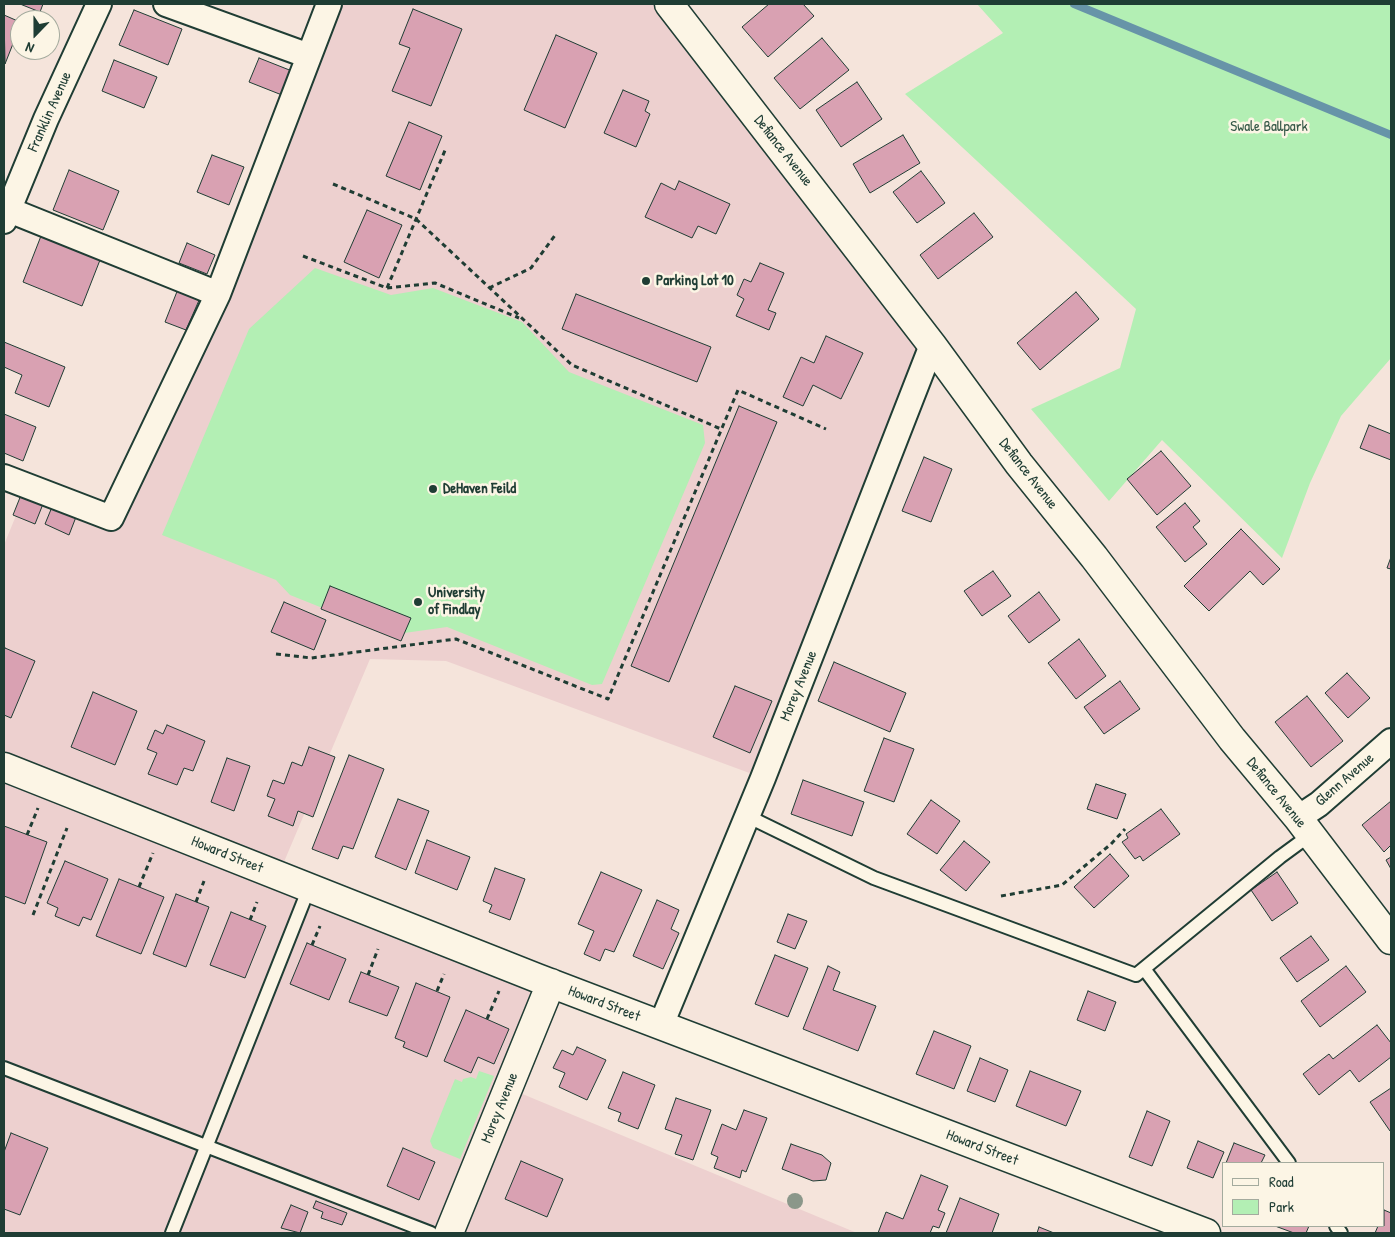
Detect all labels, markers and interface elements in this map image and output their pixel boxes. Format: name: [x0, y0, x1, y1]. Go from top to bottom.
north arrow: [10, 10, 60, 60]
text: N: [23, 38, 37, 59]
street label: Franklin Avenue: [24, 69, 76, 155]
street label: Defiance Avenue: [750, 112, 816, 190]
park label: Swale Ballpark: [1230, 118, 1308, 136]
place label: Parking Lot 10: [656, 272, 734, 290]
marker: Parking Lot 10: [640, 275, 652, 287]
street label: Defiance Avenue: [995, 435, 1061, 513]
place label: DeHaven Feild: [443, 480, 516, 498]
marker: DeHaven Feild: [427, 483, 439, 495]
place label: University of Findlay: [428, 584, 485, 619]
marker: University of Findlay: [412, 596, 424, 608]
street label: Morey Avenue: [777, 648, 821, 724]
street label: Glenn Avenue: [1312, 750, 1378, 810]
street label: Defiance Avenue: [1242, 754, 1310, 832]
street label: Howard Street: [188, 832, 266, 878]
street label: Howard Street: [565, 982, 643, 1026]
street label: Morey Avenue: [478, 1070, 522, 1146]
street label: Howard Street: [943, 1126, 1021, 1170]
legend: [1222, 1162, 1385, 1227]
text: Road: [1269, 1171, 1294, 1192]
text: Park: [1269, 1196, 1294, 1217]

